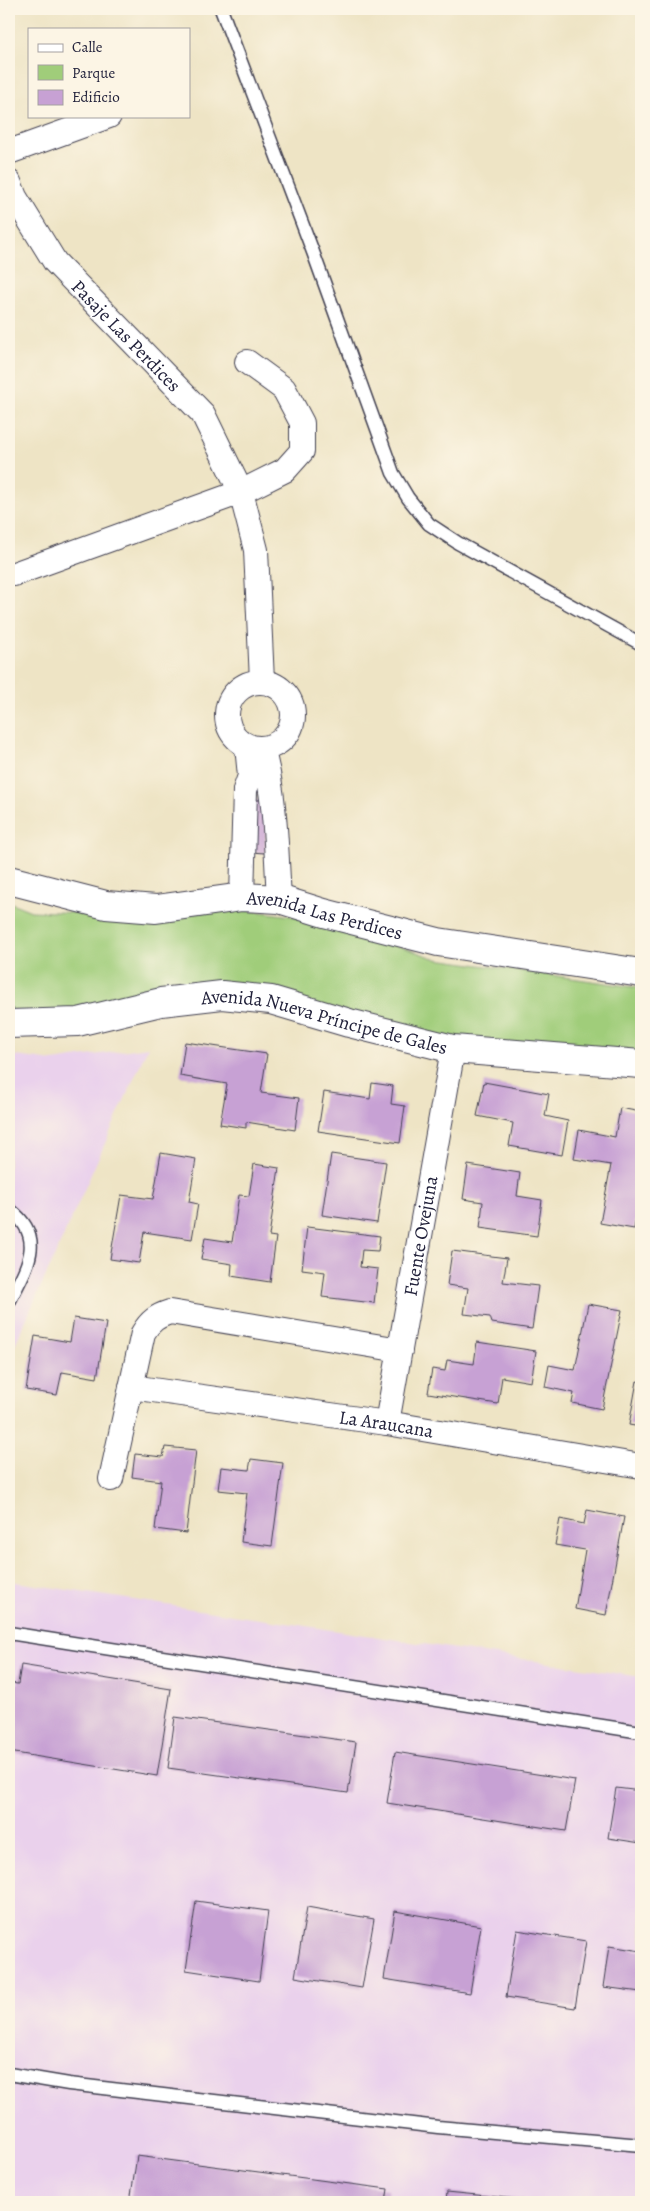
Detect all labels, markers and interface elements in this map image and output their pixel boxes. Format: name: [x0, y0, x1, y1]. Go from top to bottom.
legend: [28, 28, 190, 118]
text: Calle: [72, 37, 103, 57]
text: Parque: [72, 63, 115, 83]
text: Edificio: [72, 87, 120, 107]
street label: Pasaje Las Perdices: [65, 274, 186, 398]
street label: Avenida Las Perdices: [245, 885, 405, 947]
street label: Avenida Nueva Príncipe de Gales: [198, 983, 450, 1061]
street label: Fuente Ovejuna: [398, 1174, 444, 1298]
street label: La Araucana: [337, 1404, 436, 1445]

